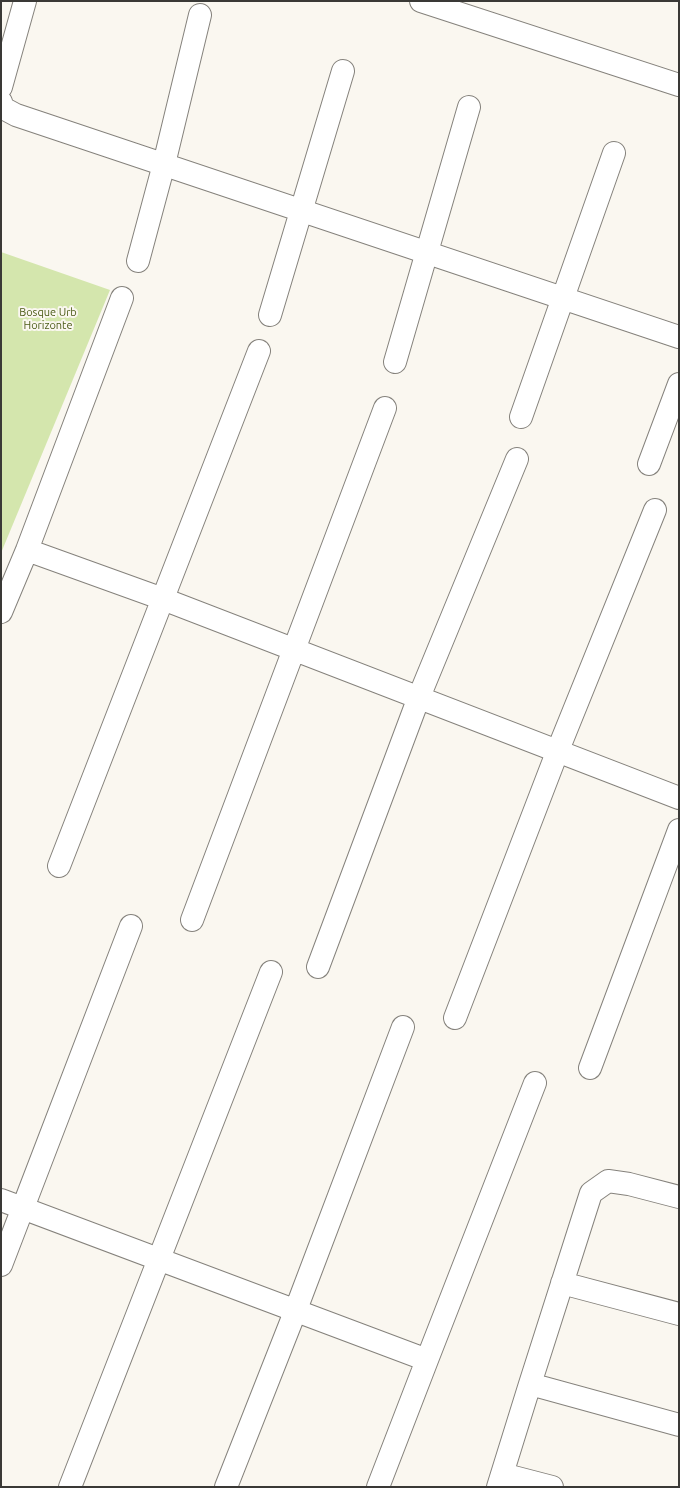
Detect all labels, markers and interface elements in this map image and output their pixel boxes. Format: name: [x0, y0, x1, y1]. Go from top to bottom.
park label: Bosque Urb Horizonte: [19, 305, 77, 331]

